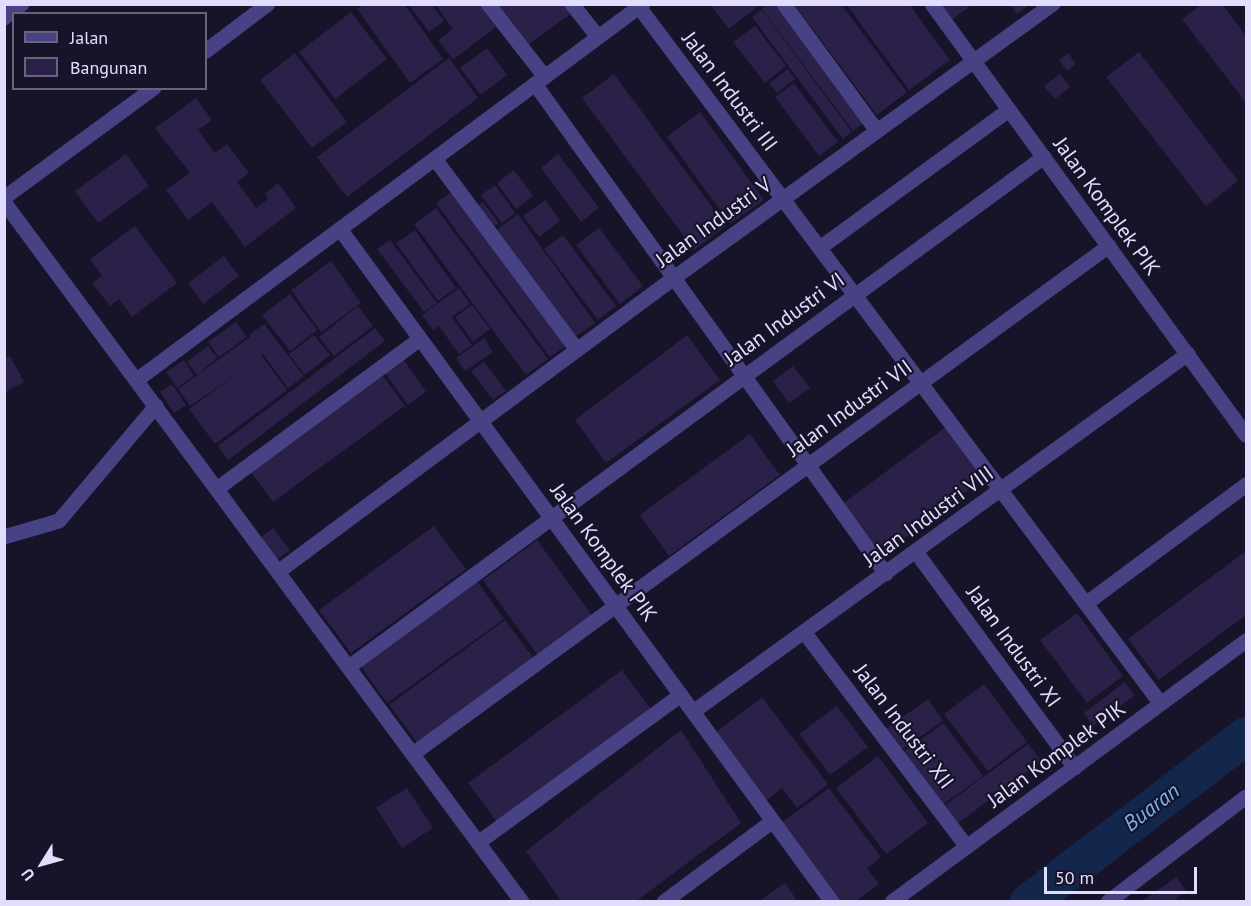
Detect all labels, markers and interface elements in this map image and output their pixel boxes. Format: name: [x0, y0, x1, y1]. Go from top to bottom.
legend: [12, 12, 207, 90]
text: Jalan: [70, 26, 108, 49]
street label: Jalan Industri III: [676, 27, 782, 157]
text: Bangunan: [70, 56, 147, 79]
street label: Jalan Komplek PIK: [1047, 133, 1165, 281]
street label: Jalan Industri V: [651, 173, 777, 273]
street label: Jalan Industri VI: [720, 268, 850, 372]
street label: Jalan Industri VII: [782, 355, 918, 463]
street label: Jalan Industri VIII: [859, 461, 999, 573]
street label: Jalan Komplek PIK: [544, 479, 662, 627]
street label: Jalan Industri XI: [961, 581, 1065, 713]
street label: Jalan Industri XII: [848, 660, 958, 794]
street label: Jalan Komplek PIK: [983, 696, 1131, 814]
water label: Buaran: [1119, 778, 1185, 838]
north arrow: [12, 834, 72, 894]
scale bar: [1047, 855, 1200, 893]
text: U: [17, 865, 39, 885]
text: 50 m: [1055, 866, 1094, 889]

